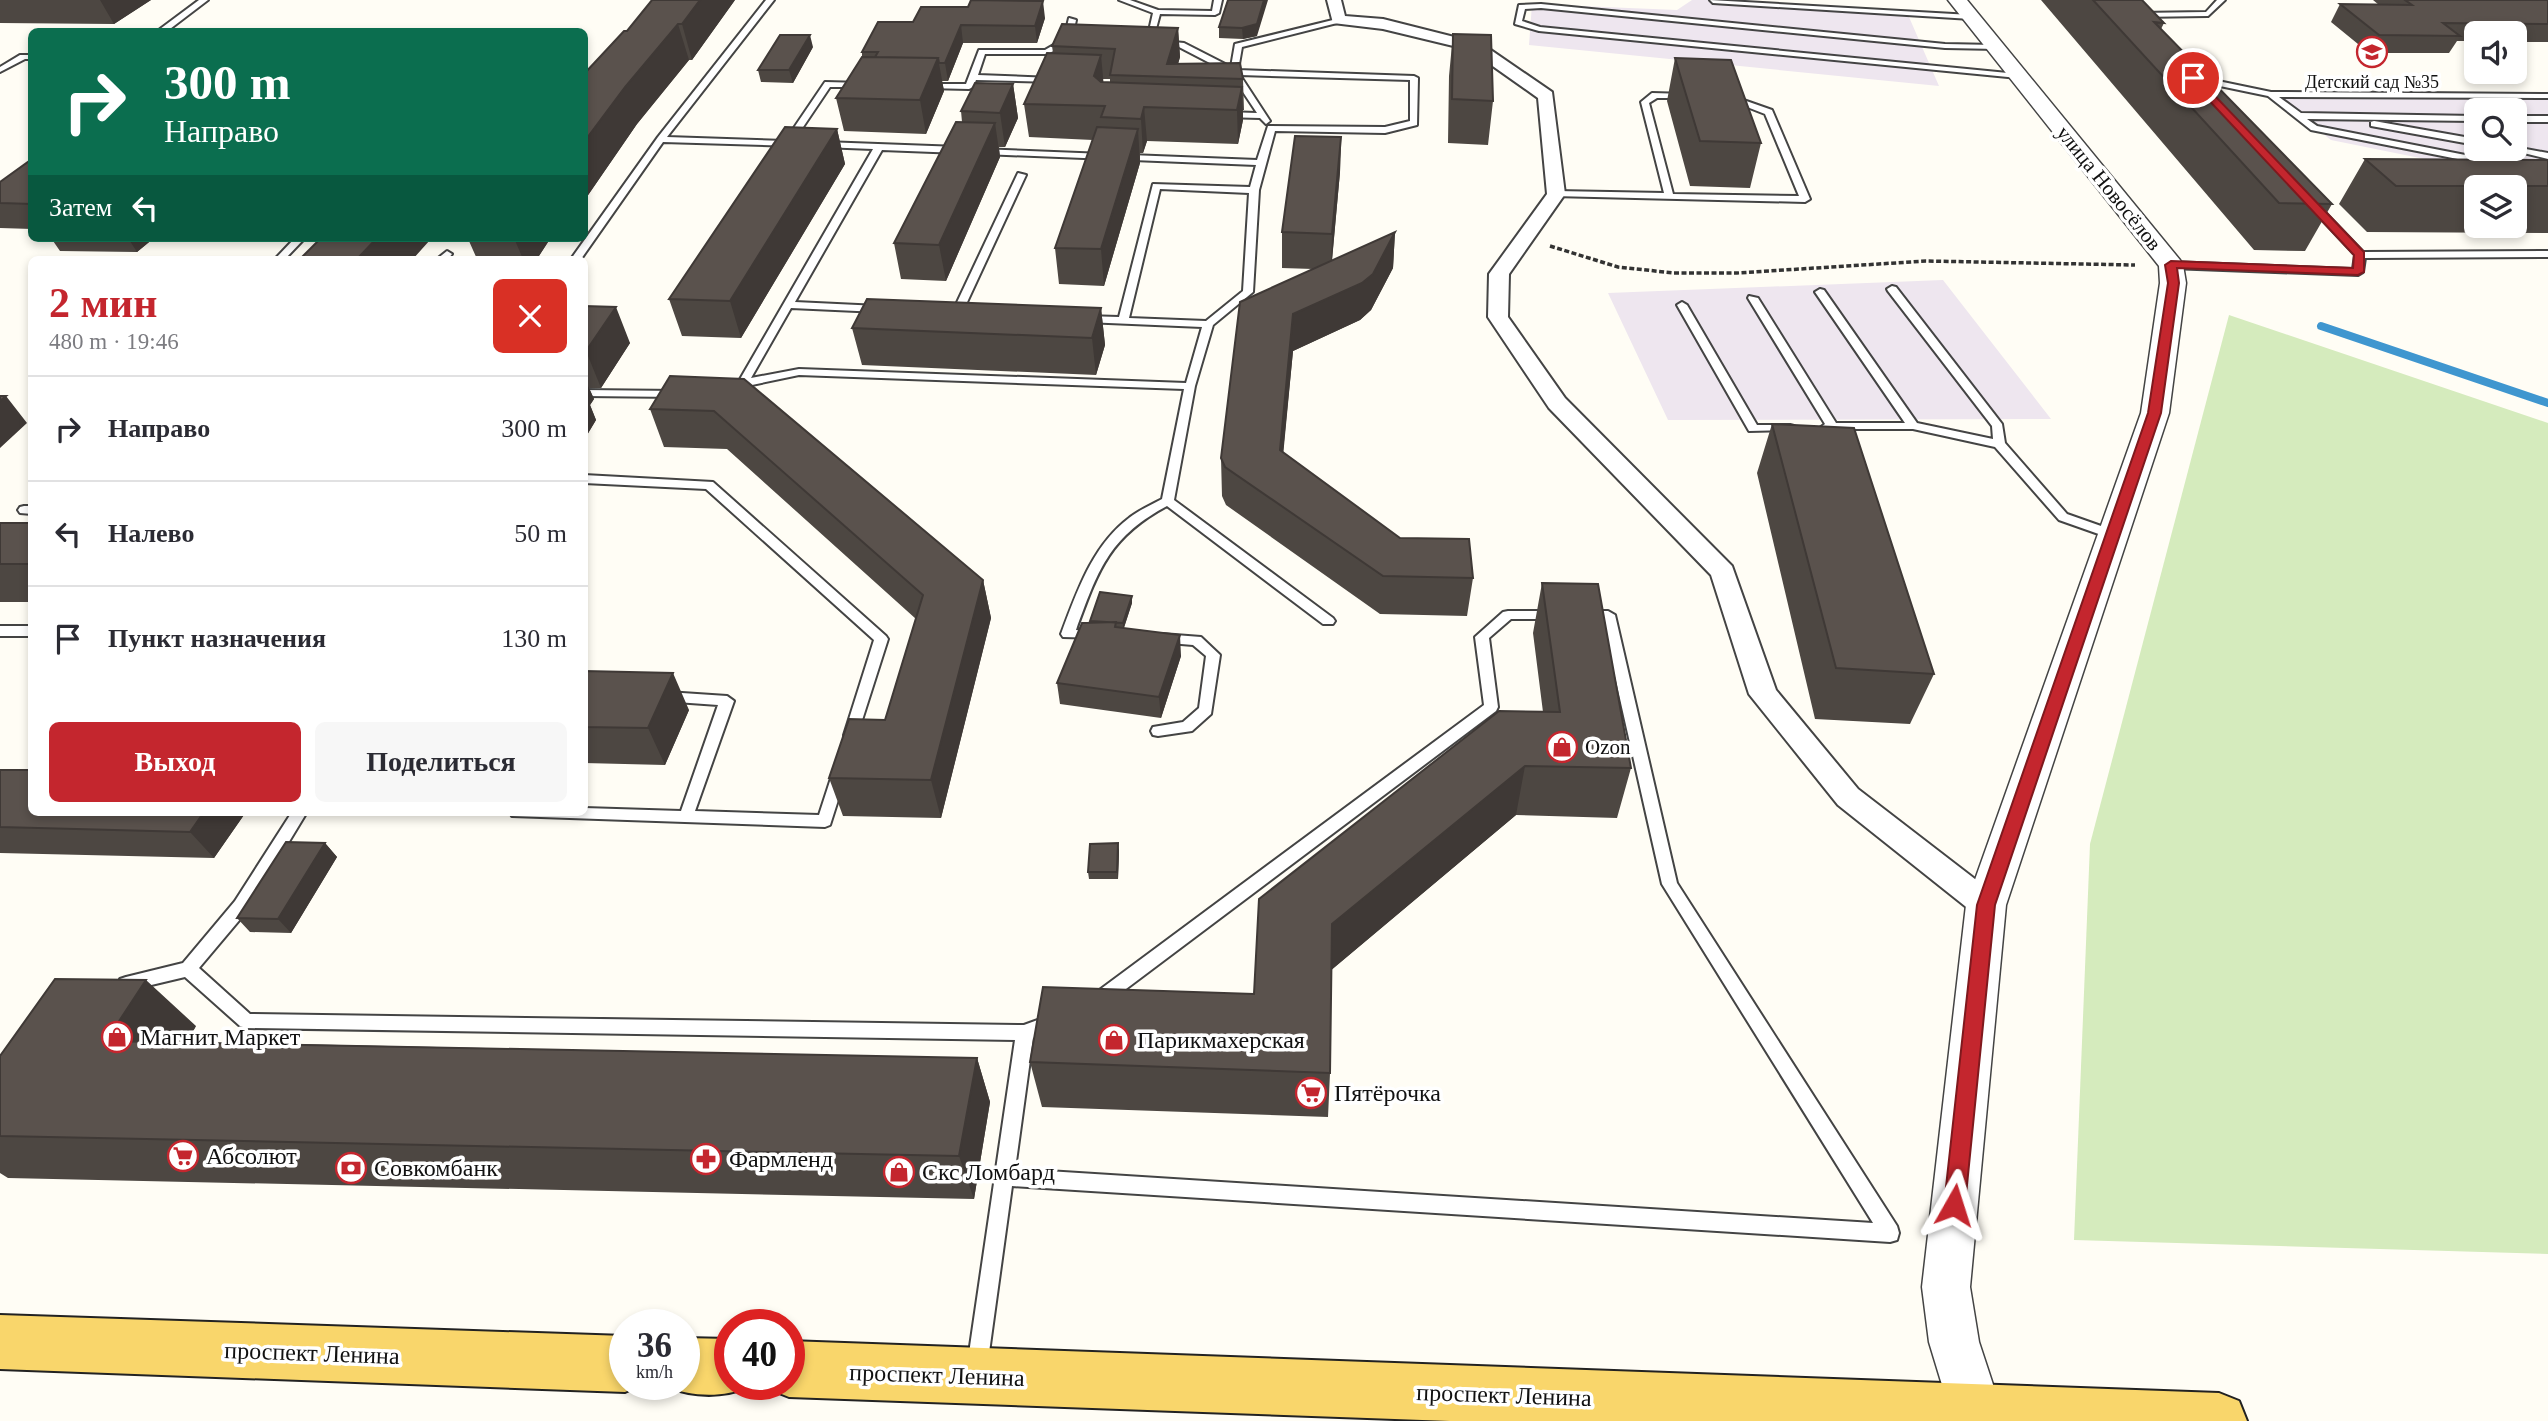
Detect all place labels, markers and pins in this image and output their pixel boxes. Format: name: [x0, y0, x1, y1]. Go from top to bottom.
school or university icon: Детский сад №35: [2355, 35, 2389, 69]
pin: [2163, 48, 2223, 108]
place label: Детский сад №35: [2305, 72, 2439, 92]
shop icon: Ozon: [1545, 730, 1579, 764]
place label: Ozon: [1585, 735, 1631, 759]
shop icon: Магнит Маркет: [100, 1020, 134, 1054]
shop icon: Парикмахерская: [1097, 1023, 1131, 1057]
place label: Магнит Маркет: [140, 1024, 301, 1050]
place label: Парикмахерская: [1137, 1027, 1305, 1053]
supermarket icon: Пятёрочка: [1294, 1076, 1328, 1110]
place label: Пятёрочка: [1334, 1080, 1441, 1106]
supermarket icon: Абсолют: [166, 1139, 200, 1173]
pharmacy icon: Фармленд: [689, 1142, 723, 1176]
place label: Абсолют: [206, 1143, 297, 1169]
place label: Фармленд: [729, 1146, 833, 1172]
bank icon: Совкомбанк: [334, 1151, 368, 1185]
place label: Совкомбанк: [374, 1155, 498, 1181]
shop icon: Скс Ломбард: [882, 1155, 916, 1189]
place label: Скс Ломбард: [922, 1159, 1055, 1185]

